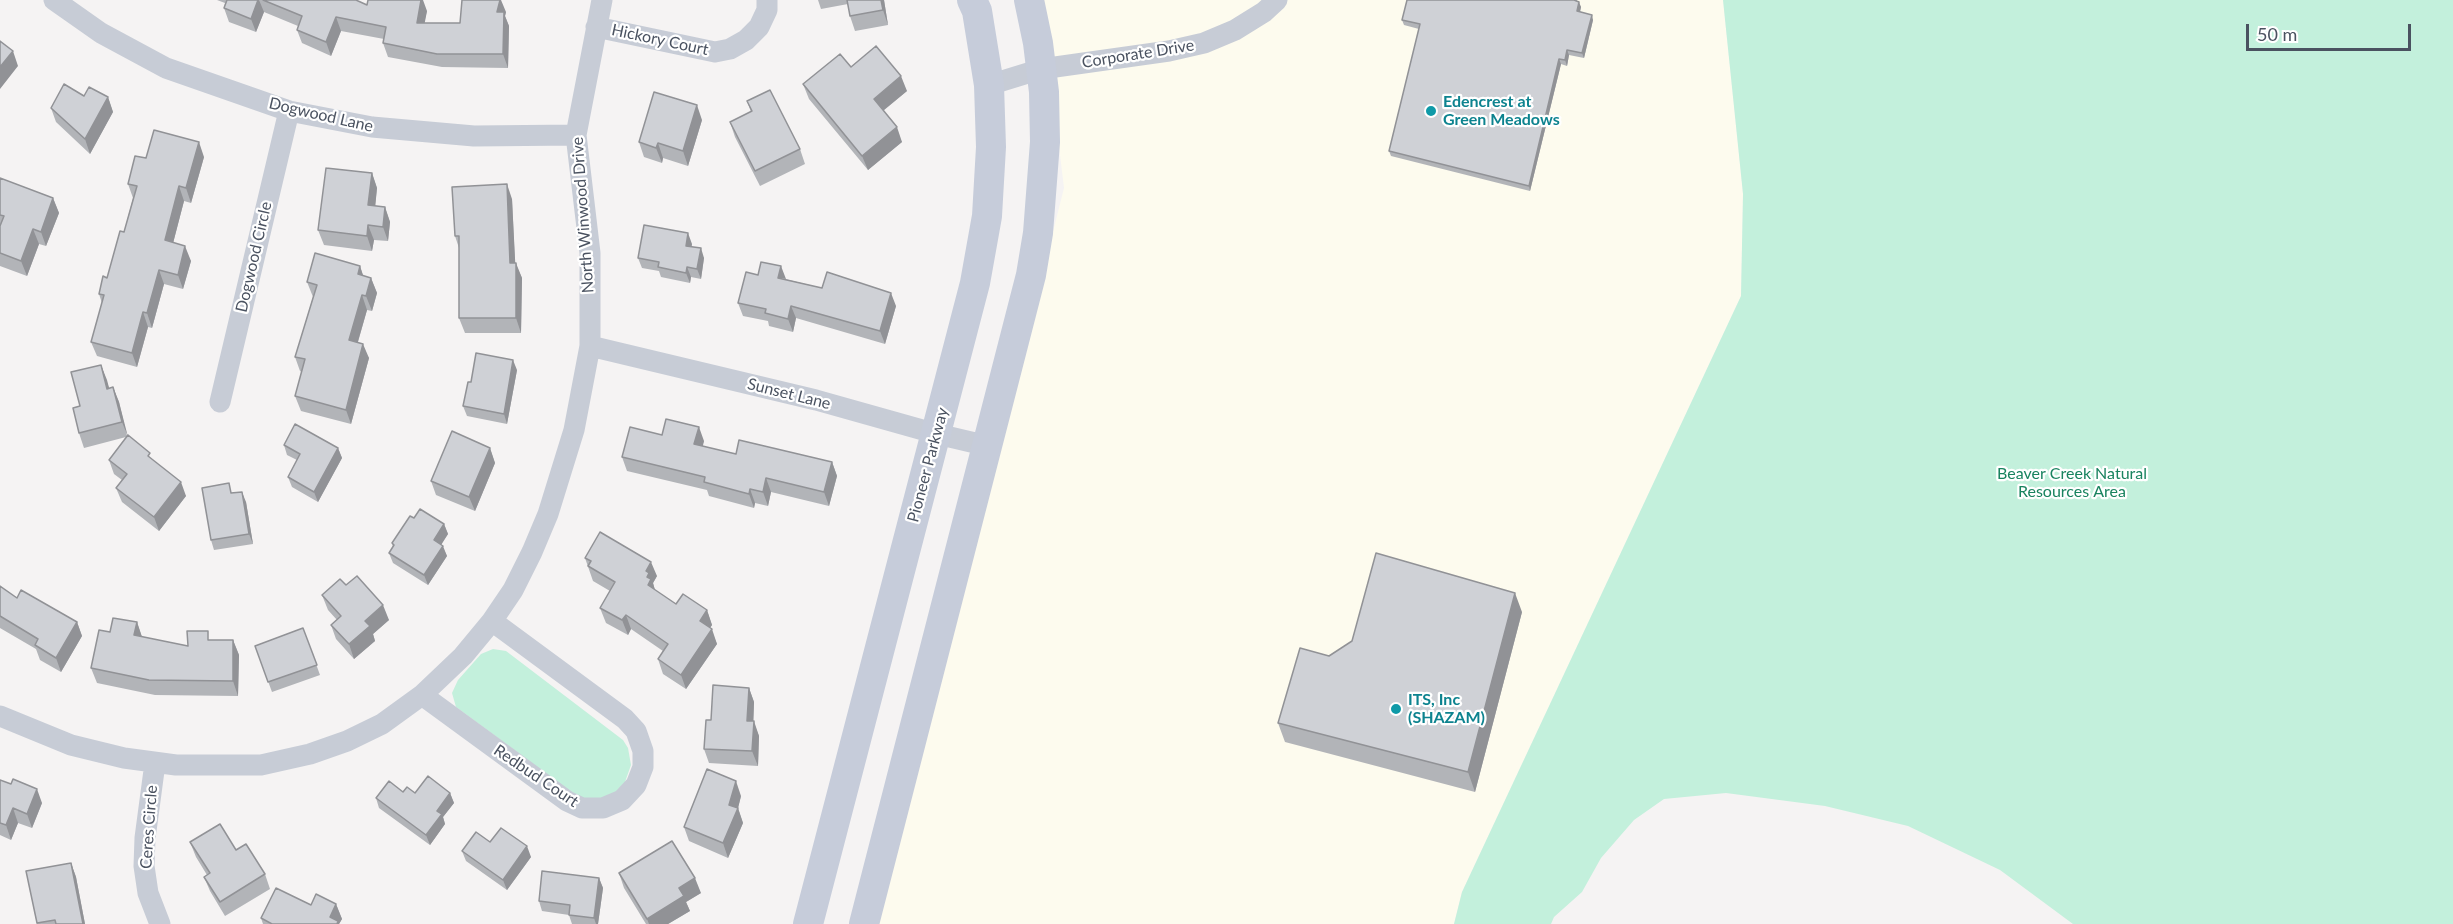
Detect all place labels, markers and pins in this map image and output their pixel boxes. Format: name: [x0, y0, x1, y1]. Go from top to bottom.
place label: Edencrest at Green Meadows: [1443, 92, 1560, 130]
marker: Edencrest at Green Meadows: [1424, 104, 1438, 118]
place label: ITS, Inc (SHAZAM): [1408, 690, 1485, 728]
marker: ITS, Inc (SHAZAM): [1389, 702, 1403, 716]

